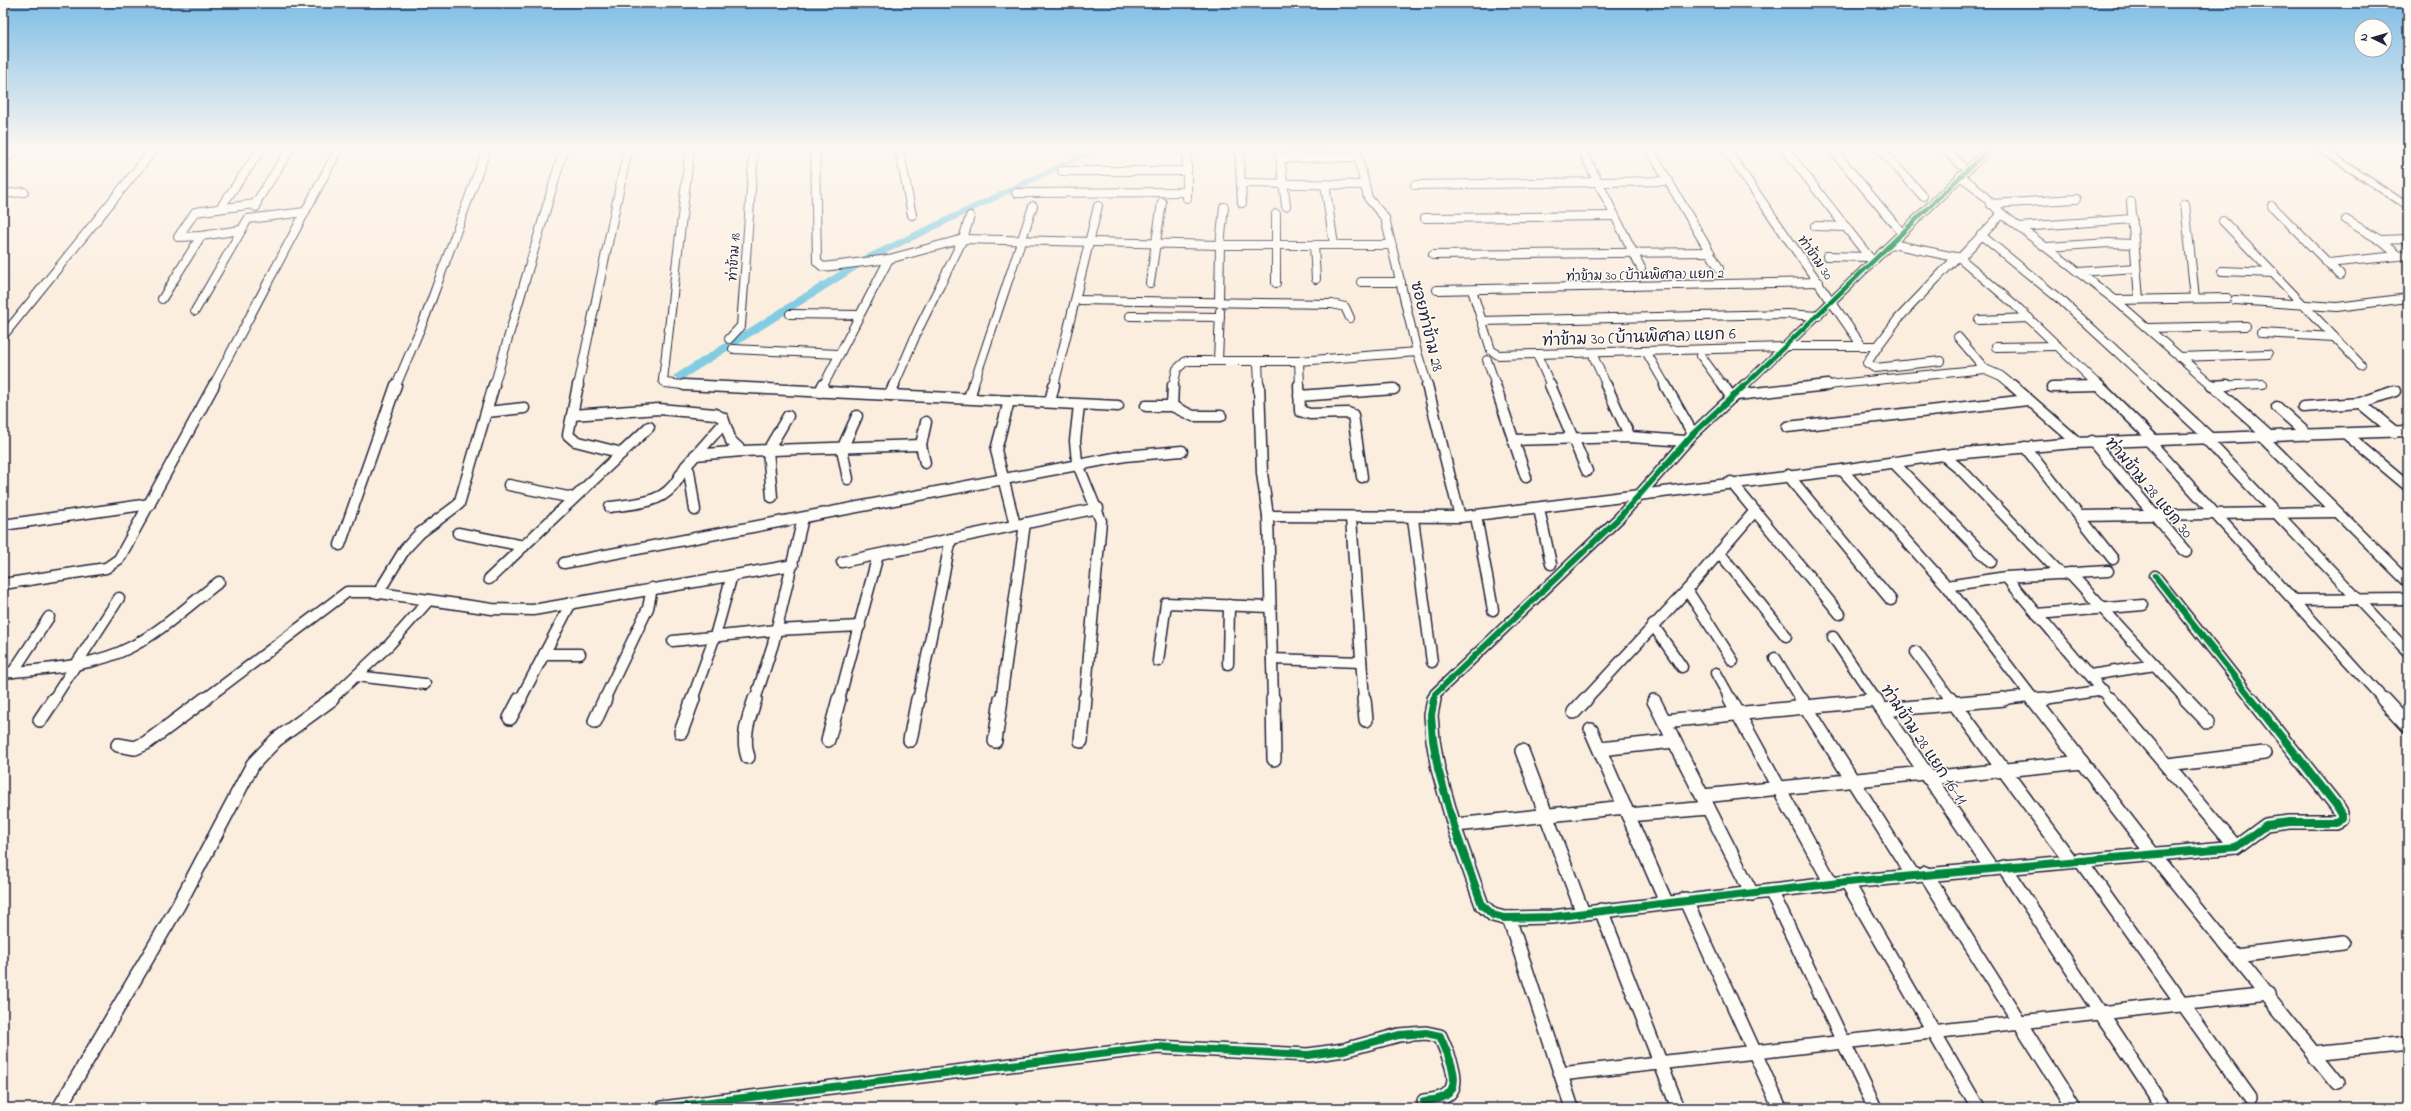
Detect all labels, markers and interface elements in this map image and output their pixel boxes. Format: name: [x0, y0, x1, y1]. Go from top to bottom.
north arrow: [2353, 18, 2393, 58]
text: N: [2356, 33, 2372, 42]
street label: ท่าข้าม 18: [723, 232, 746, 282]
street label: ท่าข้าม 30: [1792, 232, 1837, 284]
street label: ท่าข้าม 30 (บ้านพิศาล) แยก 2: [1566, 265, 1725, 286]
street label: ซอยท่าข้าม 28: [1403, 278, 1450, 374]
street label: ท่าข้าม 30 (บ้านพิศาล) แยก 6: [1542, 322, 1736, 353]
street label: ท่ามข้าม 28 แยก 30: [2099, 432, 2199, 544]
street label: ท่ามข้าม 28 แยก 16-11: [1874, 679, 1973, 810]

